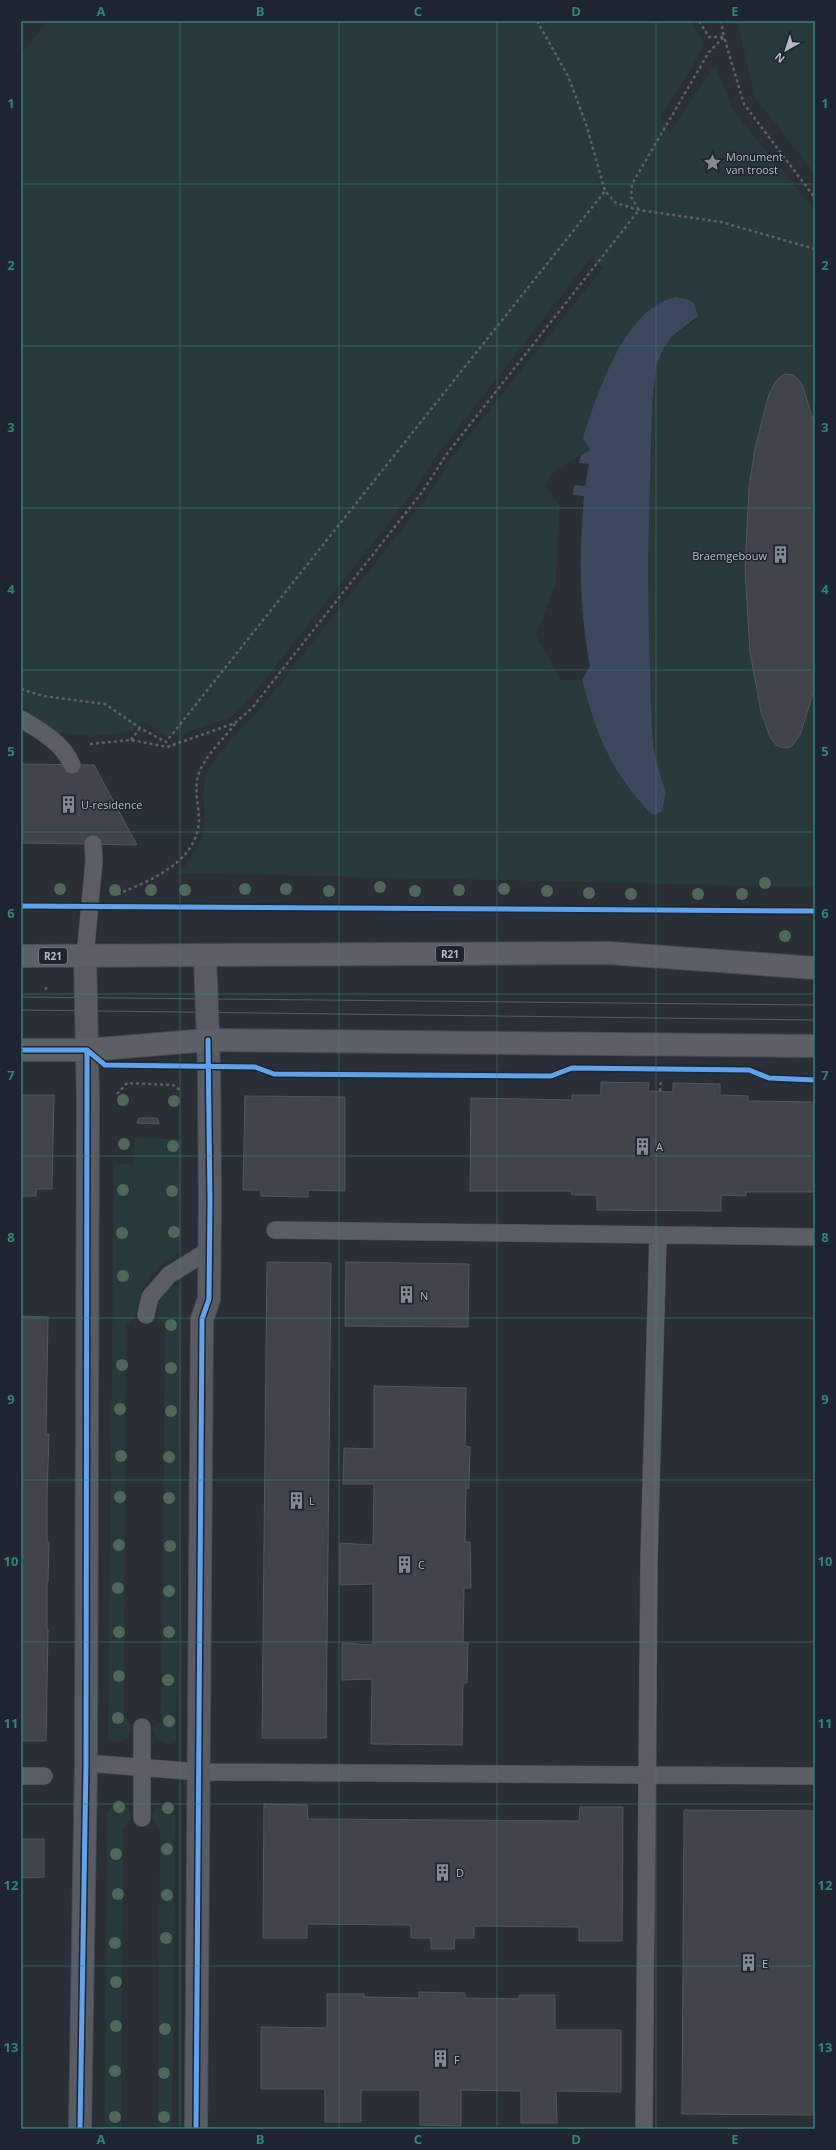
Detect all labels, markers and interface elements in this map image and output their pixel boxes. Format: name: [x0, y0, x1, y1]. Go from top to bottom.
text: A: [97, 2, 106, 20]
text: B: [256, 2, 265, 20]
text: C: [414, 2, 422, 20]
text: D: [571, 2, 581, 20]
text: E: [731, 2, 739, 20]
north arrow: [766, 30, 806, 70]
text: N: [771, 50, 788, 67]
text: 1: [7, 94, 15, 112]
text: 1: [821, 94, 829, 112]
place label: Monument van troost: [726, 149, 783, 177]
place icon: Monument van troost: [703, 152, 723, 172]
text: 2: [7, 256, 15, 274]
text: 2: [821, 256, 829, 274]
text: 3: [7, 418, 15, 436]
text: 3: [821, 418, 829, 436]
building icon: Braemgebouw: [770, 545, 790, 565]
place label: Braemgebouw: [692, 548, 767, 563]
text: 4: [7, 580, 15, 598]
text: 4: [821, 580, 829, 598]
text: 5: [7, 742, 15, 760]
text: 5: [821, 742, 829, 760]
building icon: U-residence: [58, 794, 78, 814]
place label: U-residence: [81, 797, 142, 812]
text: 6: [7, 904, 15, 922]
text: 6: [821, 904, 829, 922]
road number: R21: [436, 946, 464, 962]
road number: R21: [39, 948, 67, 964]
text: 7: [7, 1066, 15, 1084]
text: 7: [821, 1066, 829, 1084]
building icon: A: [633, 1136, 653, 1156]
place label: A: [656, 1139, 663, 1154]
text: 8: [7, 1228, 15, 1246]
text: 8: [821, 1228, 829, 1246]
building icon: N: [397, 1285, 417, 1305]
place label: N: [420, 1288, 428, 1303]
text: 9: [7, 1390, 15, 1408]
text: 9: [821, 1390, 829, 1408]
building icon: L: [286, 1490, 306, 1510]
place label: L: [309, 1493, 315, 1508]
text: 10: [4, 1552, 18, 1570]
text: 10: [818, 1552, 832, 1570]
building icon: C: [395, 1554, 415, 1574]
place label: C: [418, 1557, 425, 1572]
text: 11: [4, 1714, 18, 1732]
text: 11: [818, 1714, 832, 1732]
building icon: D: [433, 1862, 453, 1882]
place label: D: [456, 1865, 464, 1880]
text: 12: [4, 1876, 19, 1894]
text: 12: [818, 1876, 833, 1894]
building icon: E: [739, 1953, 759, 1973]
place label: E: [762, 1956, 768, 1971]
text: 13: [4, 2038, 18, 2056]
text: 13: [818, 2038, 832, 2056]
building icon: F: [431, 2049, 451, 2069]
place label: F: [454, 2052, 460, 2067]
text: A: [97, 2130, 106, 2148]
text: B: [256, 2130, 265, 2148]
text: C: [414, 2130, 422, 2148]
text: D: [571, 2130, 581, 2148]
text: E: [731, 2130, 739, 2148]

